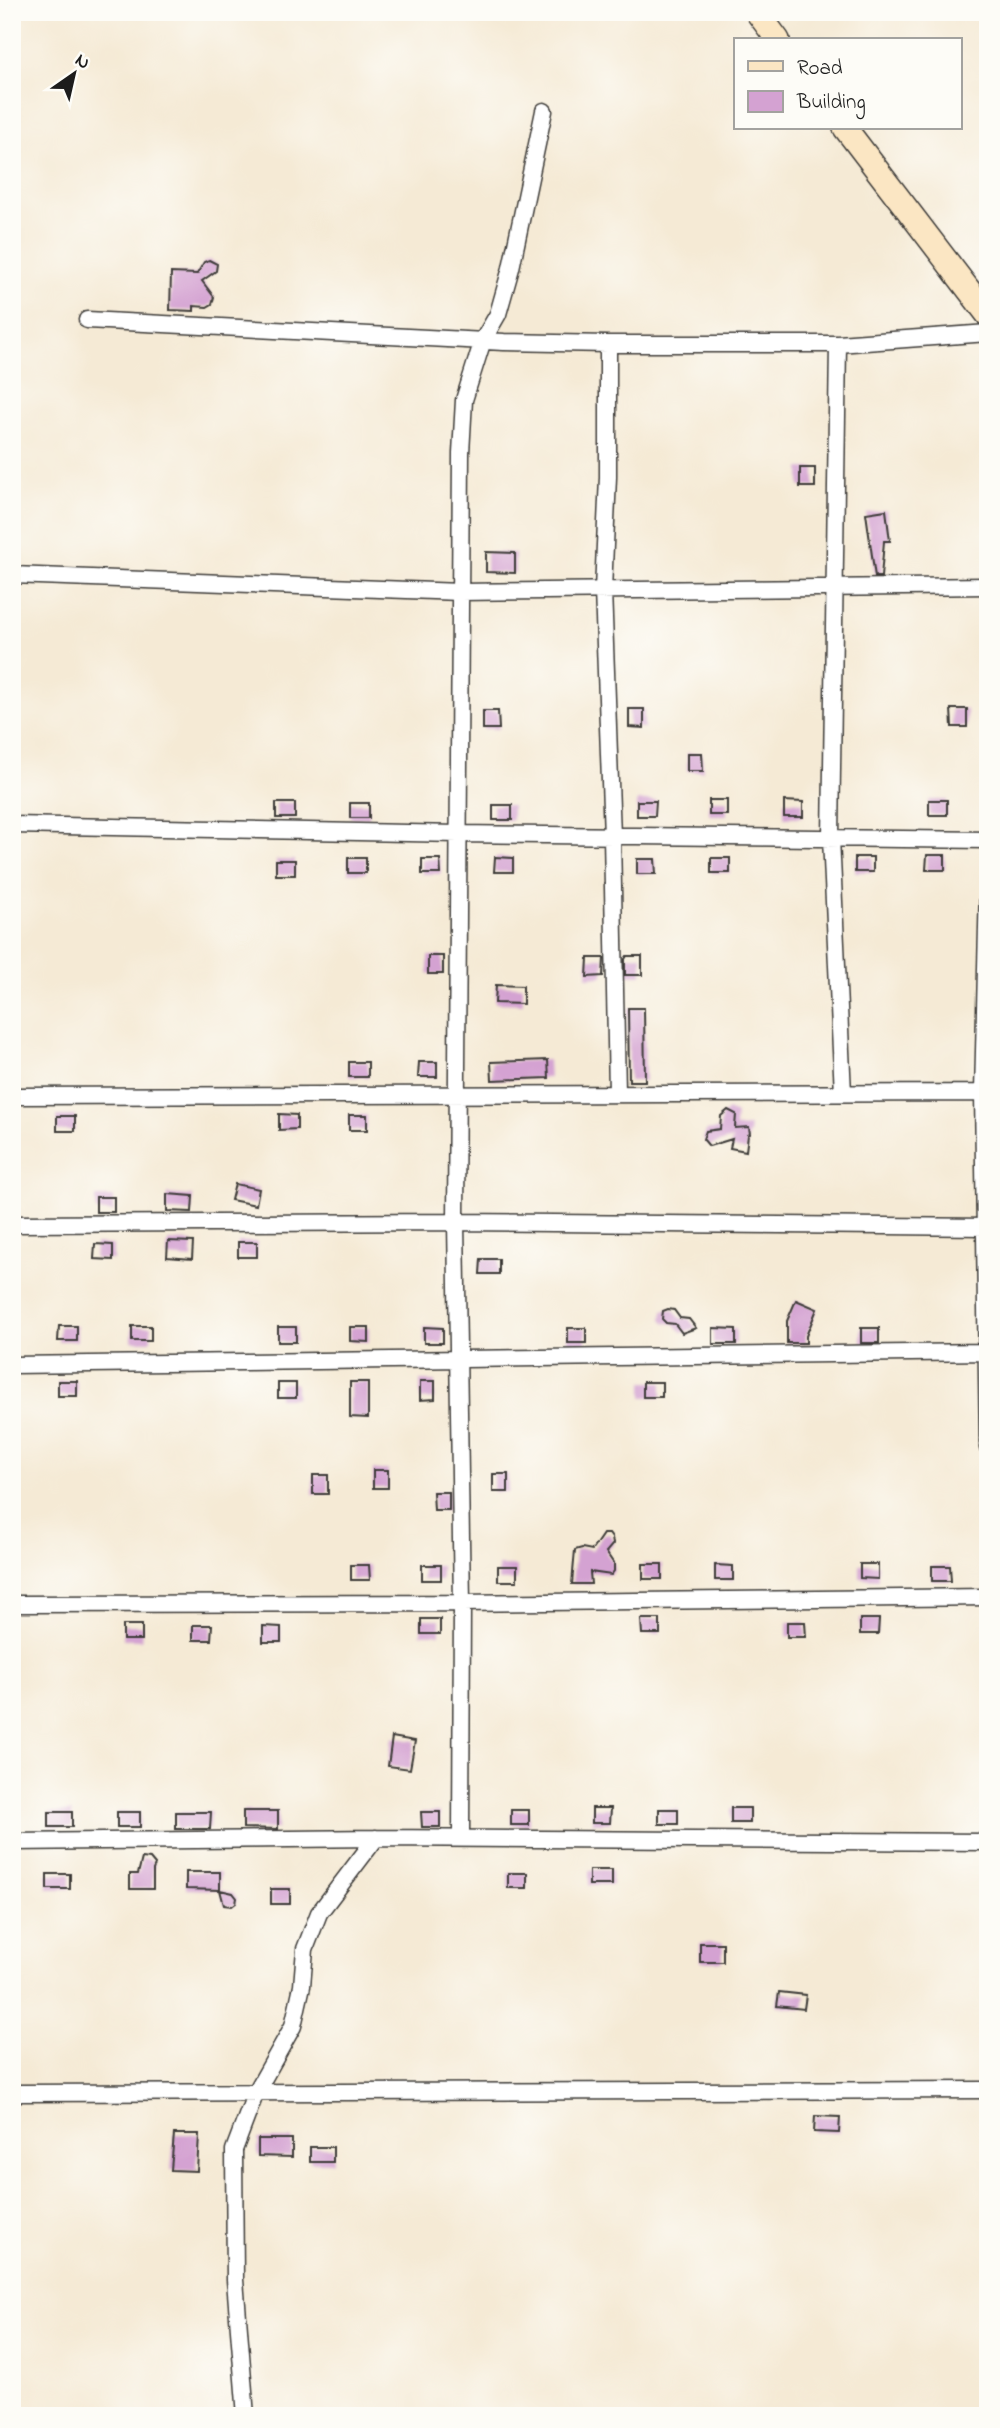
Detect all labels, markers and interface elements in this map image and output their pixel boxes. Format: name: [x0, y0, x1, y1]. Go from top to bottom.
north arrow: [38, 38, 108, 108]
legend: [734, 38, 962, 130]
text: N: [69, 47, 95, 77]
text: Road: [797, 54, 843, 84]
text: Building: [796, 88, 866, 120]

